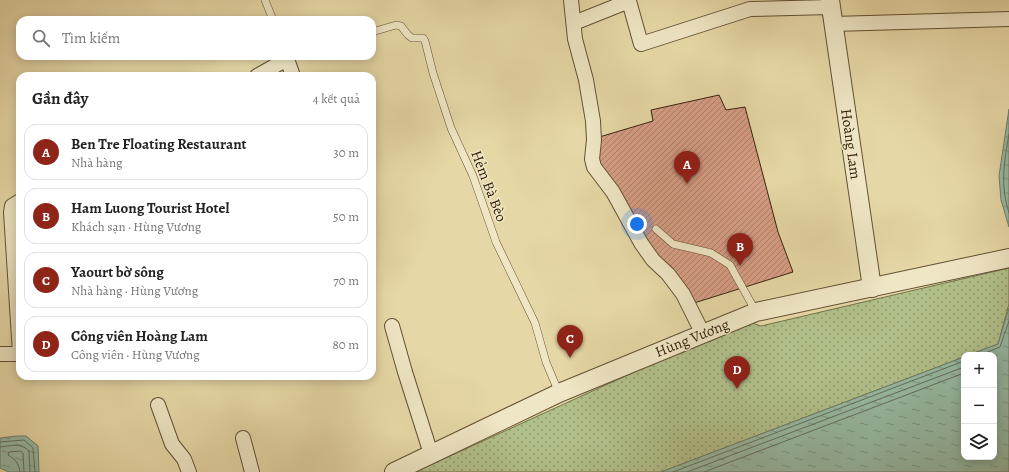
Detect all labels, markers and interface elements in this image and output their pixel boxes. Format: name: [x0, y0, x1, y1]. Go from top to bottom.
search box: [16, 16, 376, 60]
icon: search: [30, 27, 52, 49]
text: Tìm kiếm: [62, 28, 120, 48]
text: Gần đây: [32, 87, 89, 110]
text: 4 kết quả: [313, 90, 360, 107]
street label: Hoàng Lam: [836, 107, 866, 181]
text: Ben Tre Floating Restaurant: [71, 134, 247, 154]
text: A: [42, 144, 50, 161]
text: 30 m: [333, 144, 359, 161]
street label: Hẻm Bà Bèo: [466, 147, 512, 225]
pin: A: [674, 151, 700, 184]
text: Nhà hàng: [71, 154, 123, 171]
text: Ham Luong Tourist Hotel: [71, 198, 229, 218]
text: B: [42, 208, 50, 225]
text: 50 m: [333, 208, 359, 225]
your location: [627, 214, 647, 234]
text: Khách sạn · Hùng Vương: [71, 218, 201, 235]
pin: B: [727, 233, 753, 266]
text: Yaourt bờ sông: [71, 262, 164, 282]
text: C: [42, 272, 50, 289]
text: 70 m: [333, 272, 359, 289]
text: Nhà hàng · Hùng Vương: [71, 282, 198, 299]
street label: Hùng Vương: [652, 314, 733, 362]
pin: C: [557, 325, 583, 358]
text: Công viên Hoàng Lam: [71, 326, 208, 346]
text: D: [41, 336, 51, 353]
text: 80 m: [332, 336, 359, 353]
text: Công viên · Hùng Vương: [71, 346, 200, 363]
map controls: [961, 352, 997, 460]
button: +: [961, 352, 997, 388]
pin: D: [724, 356, 750, 389]
button: −: [961, 388, 997, 424]
button: layers: [961, 424, 997, 460]

